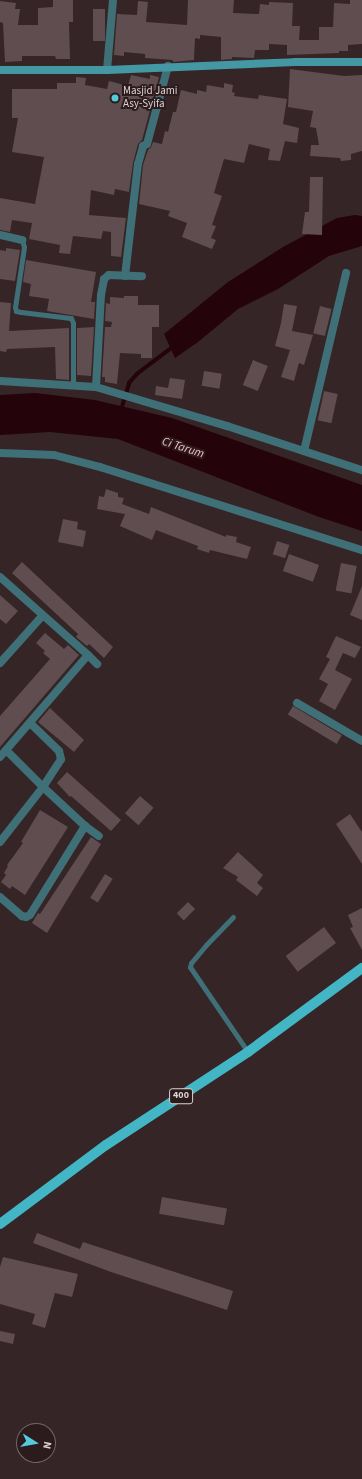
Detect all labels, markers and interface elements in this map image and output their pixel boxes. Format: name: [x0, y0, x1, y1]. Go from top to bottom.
place label: Masjid Jami Asy-Syifa: [123, 85, 178, 111]
marker: Masjid Jami Asy-Syifa: [110, 93, 120, 103]
water label: Ci Tarum: [160, 434, 206, 462]
road number: 400: [169, 1088, 193, 1104]
north arrow: [16, 1423, 56, 1463]
text: N: [39, 1440, 55, 1450]

